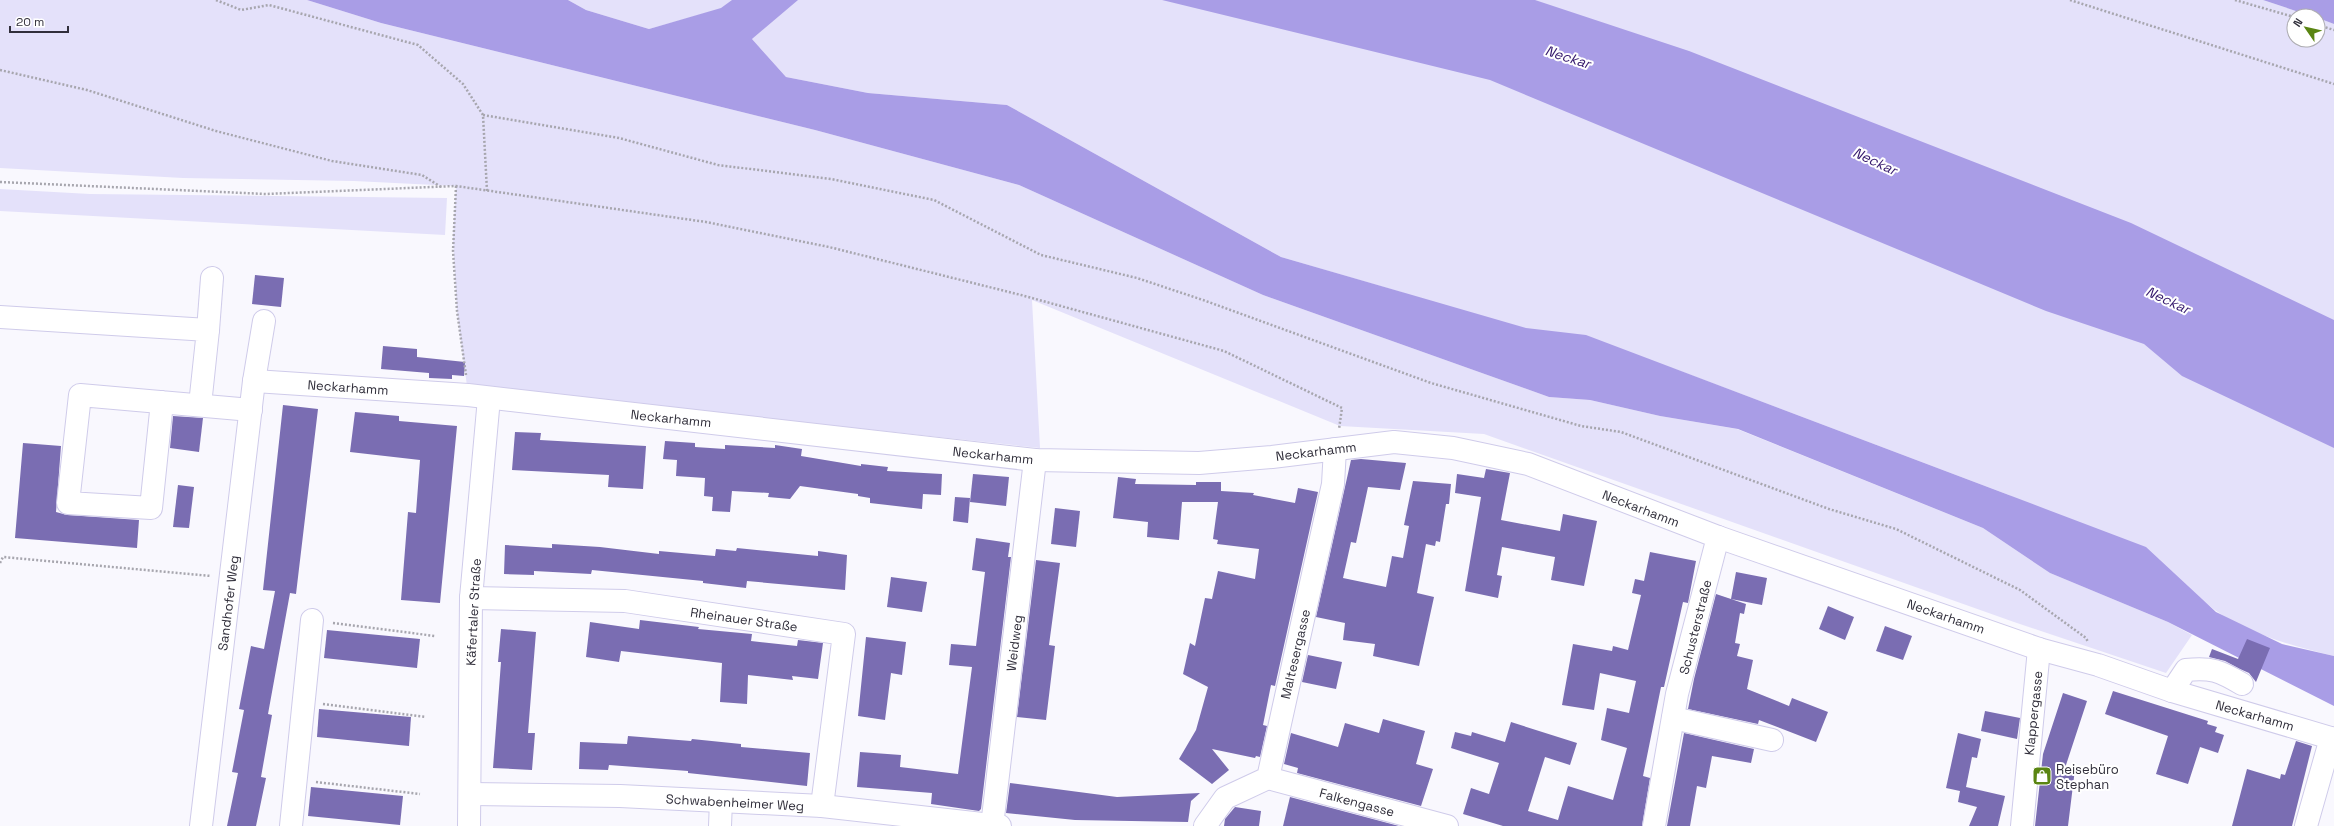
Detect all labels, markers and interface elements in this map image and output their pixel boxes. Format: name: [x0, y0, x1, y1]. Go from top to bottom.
scale bar: [10, 8, 68, 34]
north arrow: [2286, 8, 2326, 48]
text: 20 m: [16, 14, 44, 30]
text: N: [2290, 15, 2306, 29]
water label: Neckar: [1543, 41, 1595, 73]
water label: Neckar: [1850, 143, 1902, 180]
water label: Neckar: [2143, 282, 2195, 319]
street label: Neckarhamm: [307, 376, 389, 399]
street label: Neckarhamm: [630, 406, 712, 431]
street label: Neckarhamm: [1275, 438, 1357, 465]
street label: Neckarhamm: [952, 443, 1034, 468]
street label: Neckarhamm: [1600, 486, 1682, 531]
street label: Sandhofer Weg: [214, 554, 243, 652]
street label: Käfertaler Straße: [462, 558, 485, 666]
street label: Schusterstraße: [1675, 578, 1715, 676]
street label: Neckarhamm: [1905, 595, 1987, 638]
street label: Rheinauer Straße: [689, 604, 799, 635]
street label: Maltesergasse: [1277, 608, 1314, 701]
street label: Weidweg: [1003, 614, 1026, 672]
street label: Klappergasse: [2021, 670, 2046, 756]
street label: Neckarhamm: [2214, 696, 2296, 735]
place label: Reisebüro Stephan: [2056, 761, 2119, 793]
shop icon: Reisebüro Stephan: [2031, 765, 2053, 787]
street label: Falkengasse: [1317, 784, 1396, 821]
street label: Schwabenheimer Weg: [665, 790, 805, 815]

